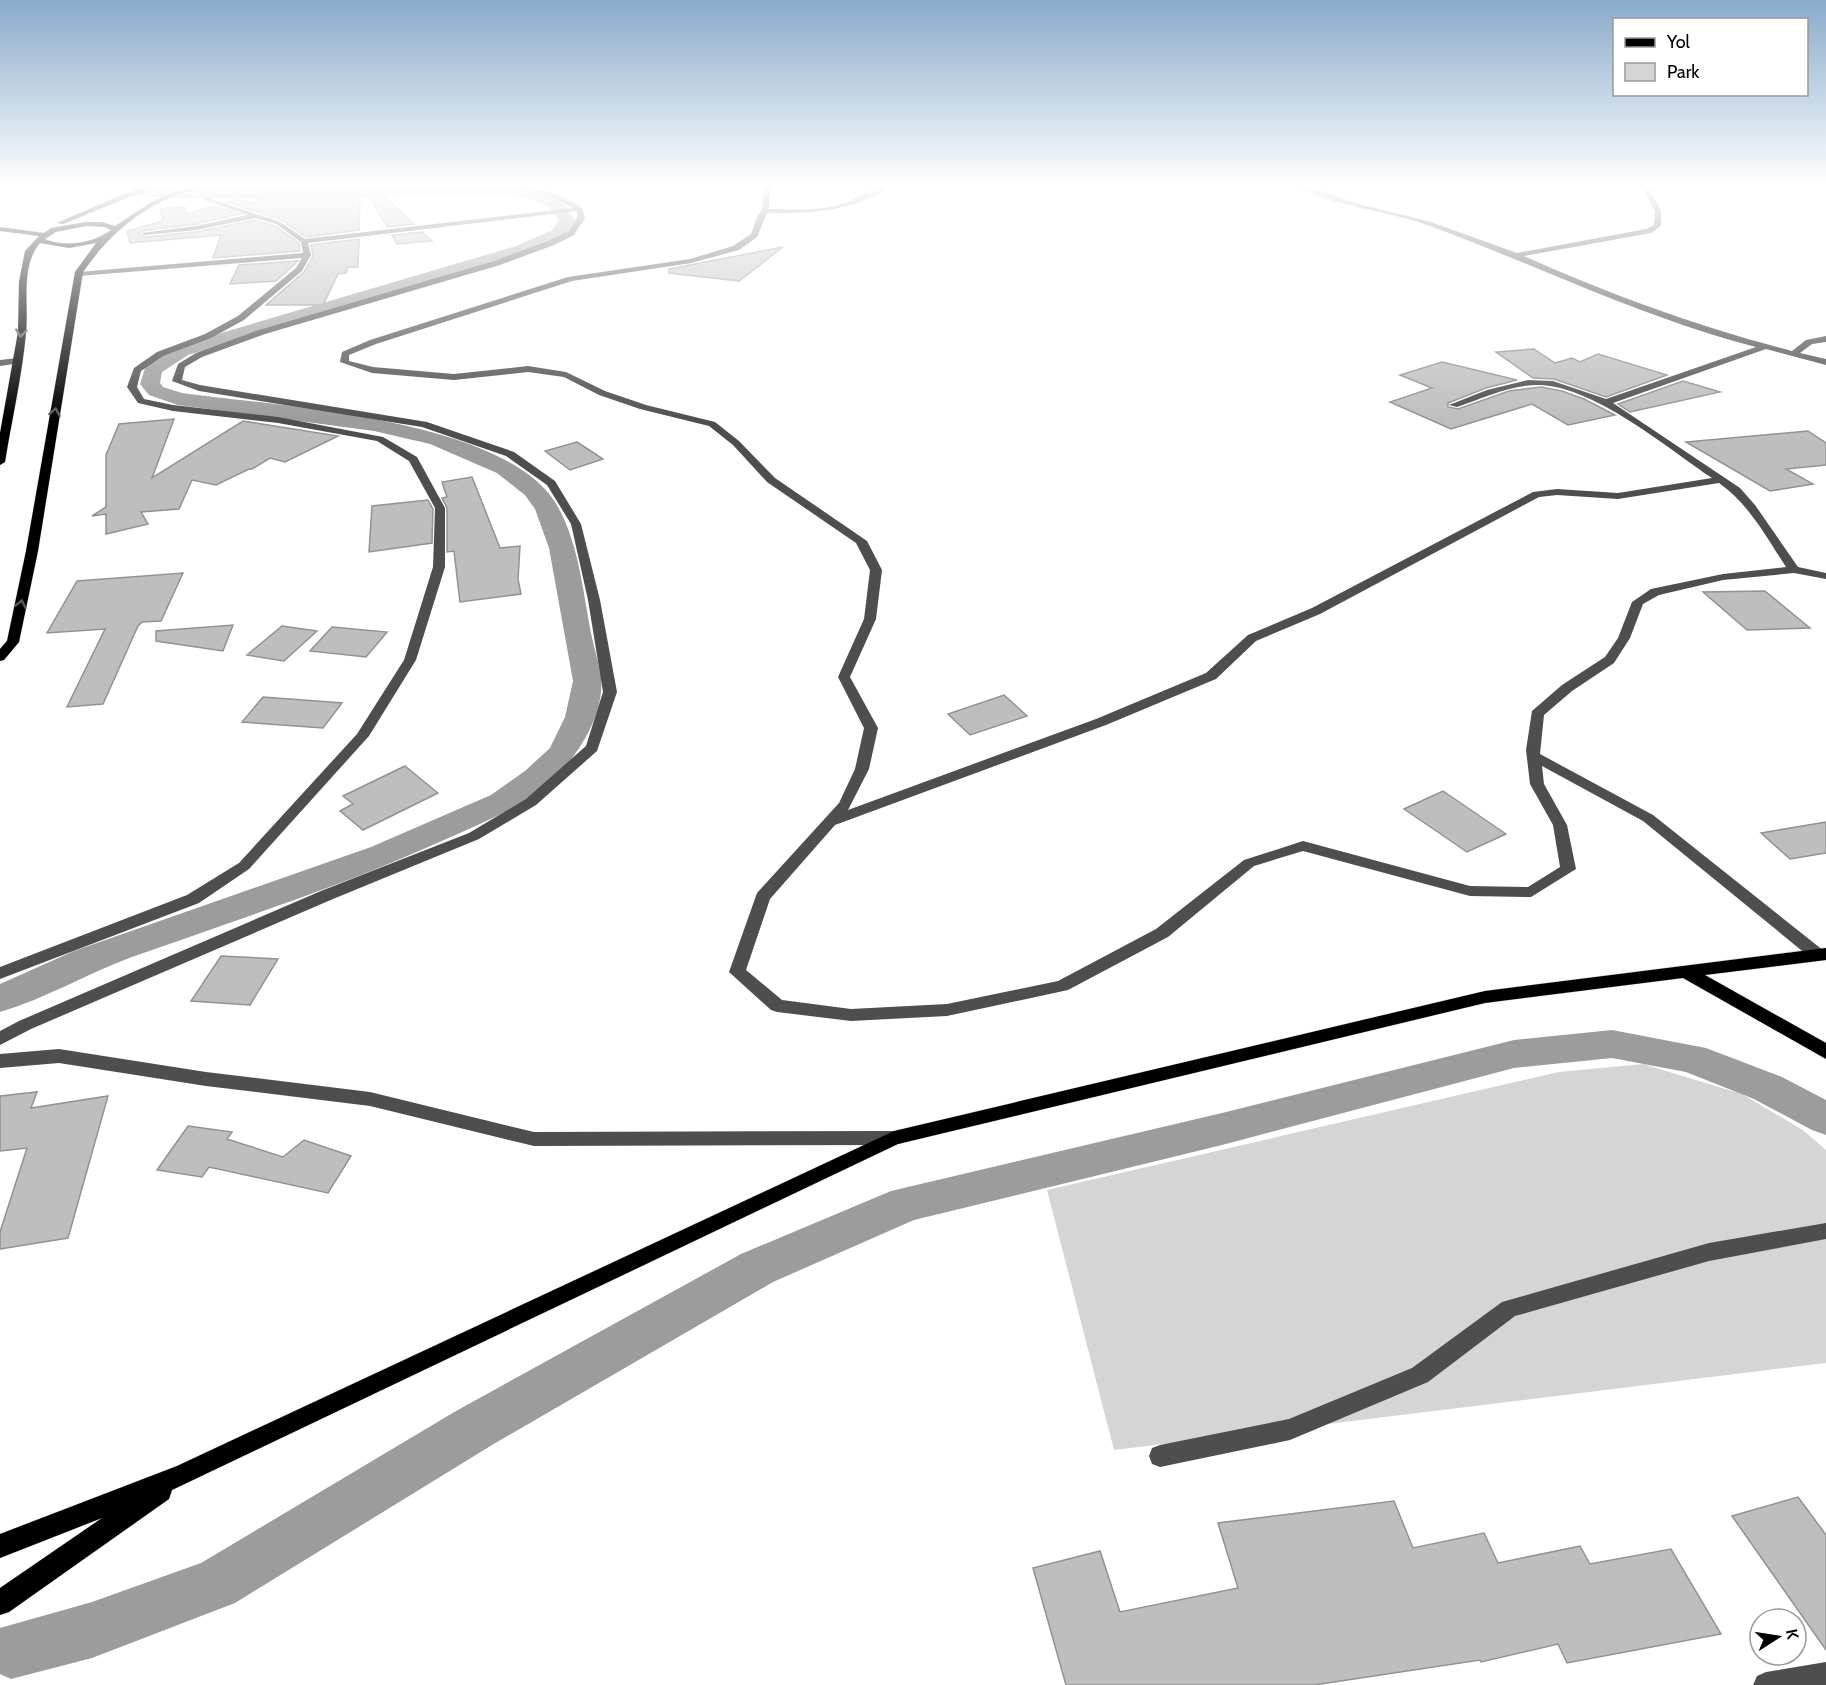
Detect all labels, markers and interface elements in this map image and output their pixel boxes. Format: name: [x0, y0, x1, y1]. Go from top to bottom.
legend: [1613, 18, 1808, 96]
text: Yol: [1666, 31, 1691, 53]
text: Park: [1667, 61, 1700, 83]
one-way arrow: [15, 329, 28, 338]
one-way arrow: [49, 407, 61, 417]
one-way arrow: [14, 599, 27, 609]
north arrow: [1748, 1607, 1808, 1667]
text: K: [1782, 1627, 1803, 1641]

